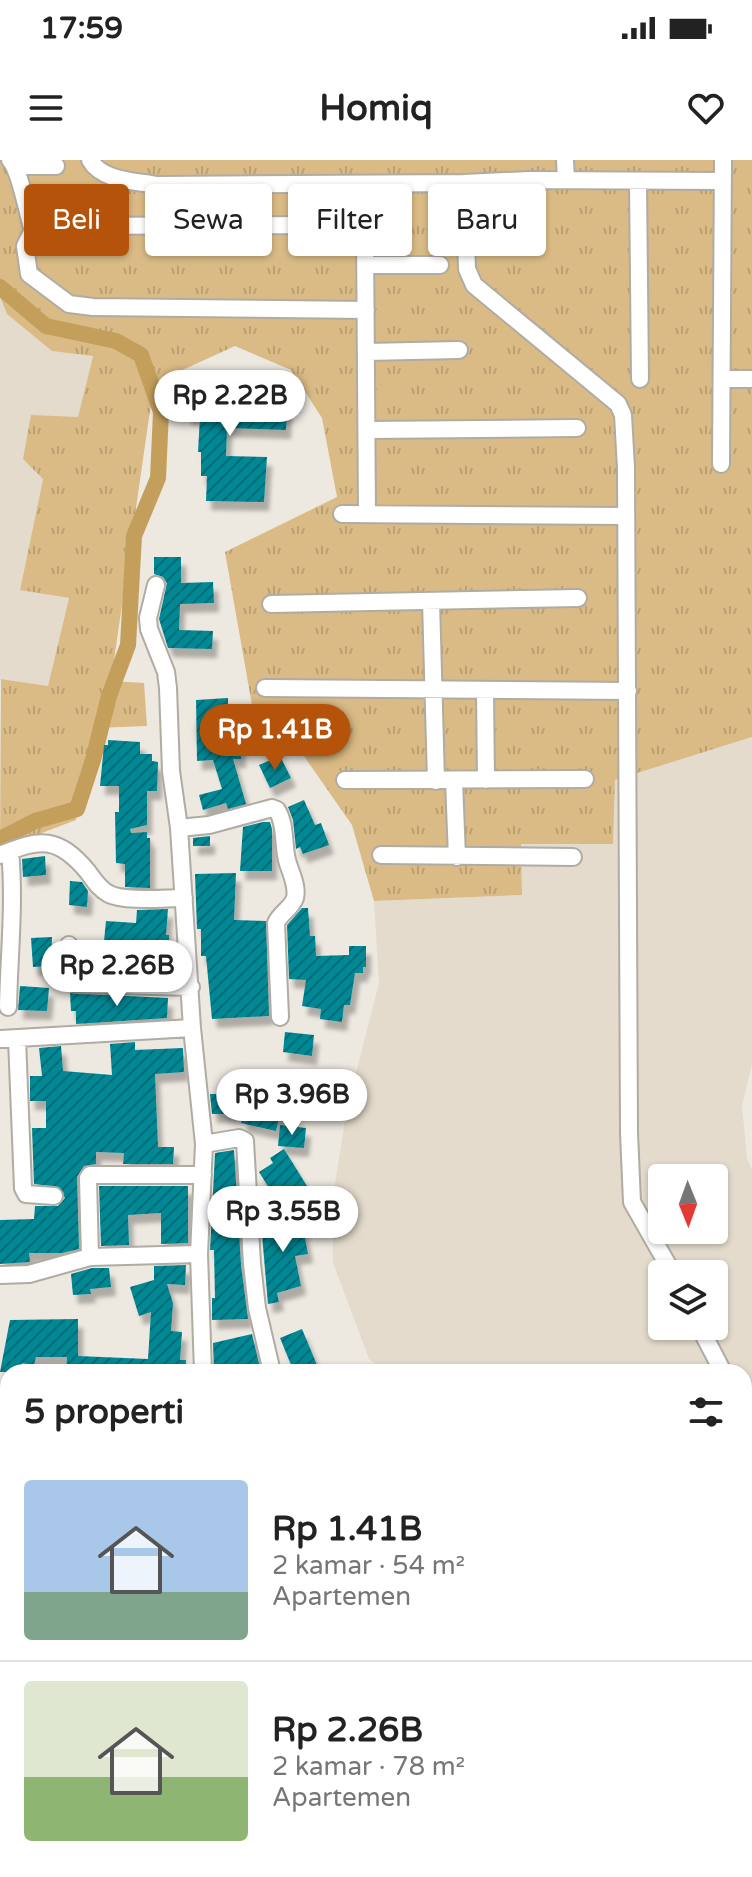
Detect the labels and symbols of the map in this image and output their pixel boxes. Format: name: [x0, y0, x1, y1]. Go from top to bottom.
pin: Rp 2.22B: [147, 370, 313, 438]
pin: Rp 1.41B: [192, 704, 358, 772]
pin: Rp 2.26B: [34, 940, 200, 1008]
pin: Rp 3.96B: [209, 1069, 375, 1137]
north arrow: [648, 1164, 728, 1244]
pin: Rp 3.55B: [200, 1186, 366, 1254]

